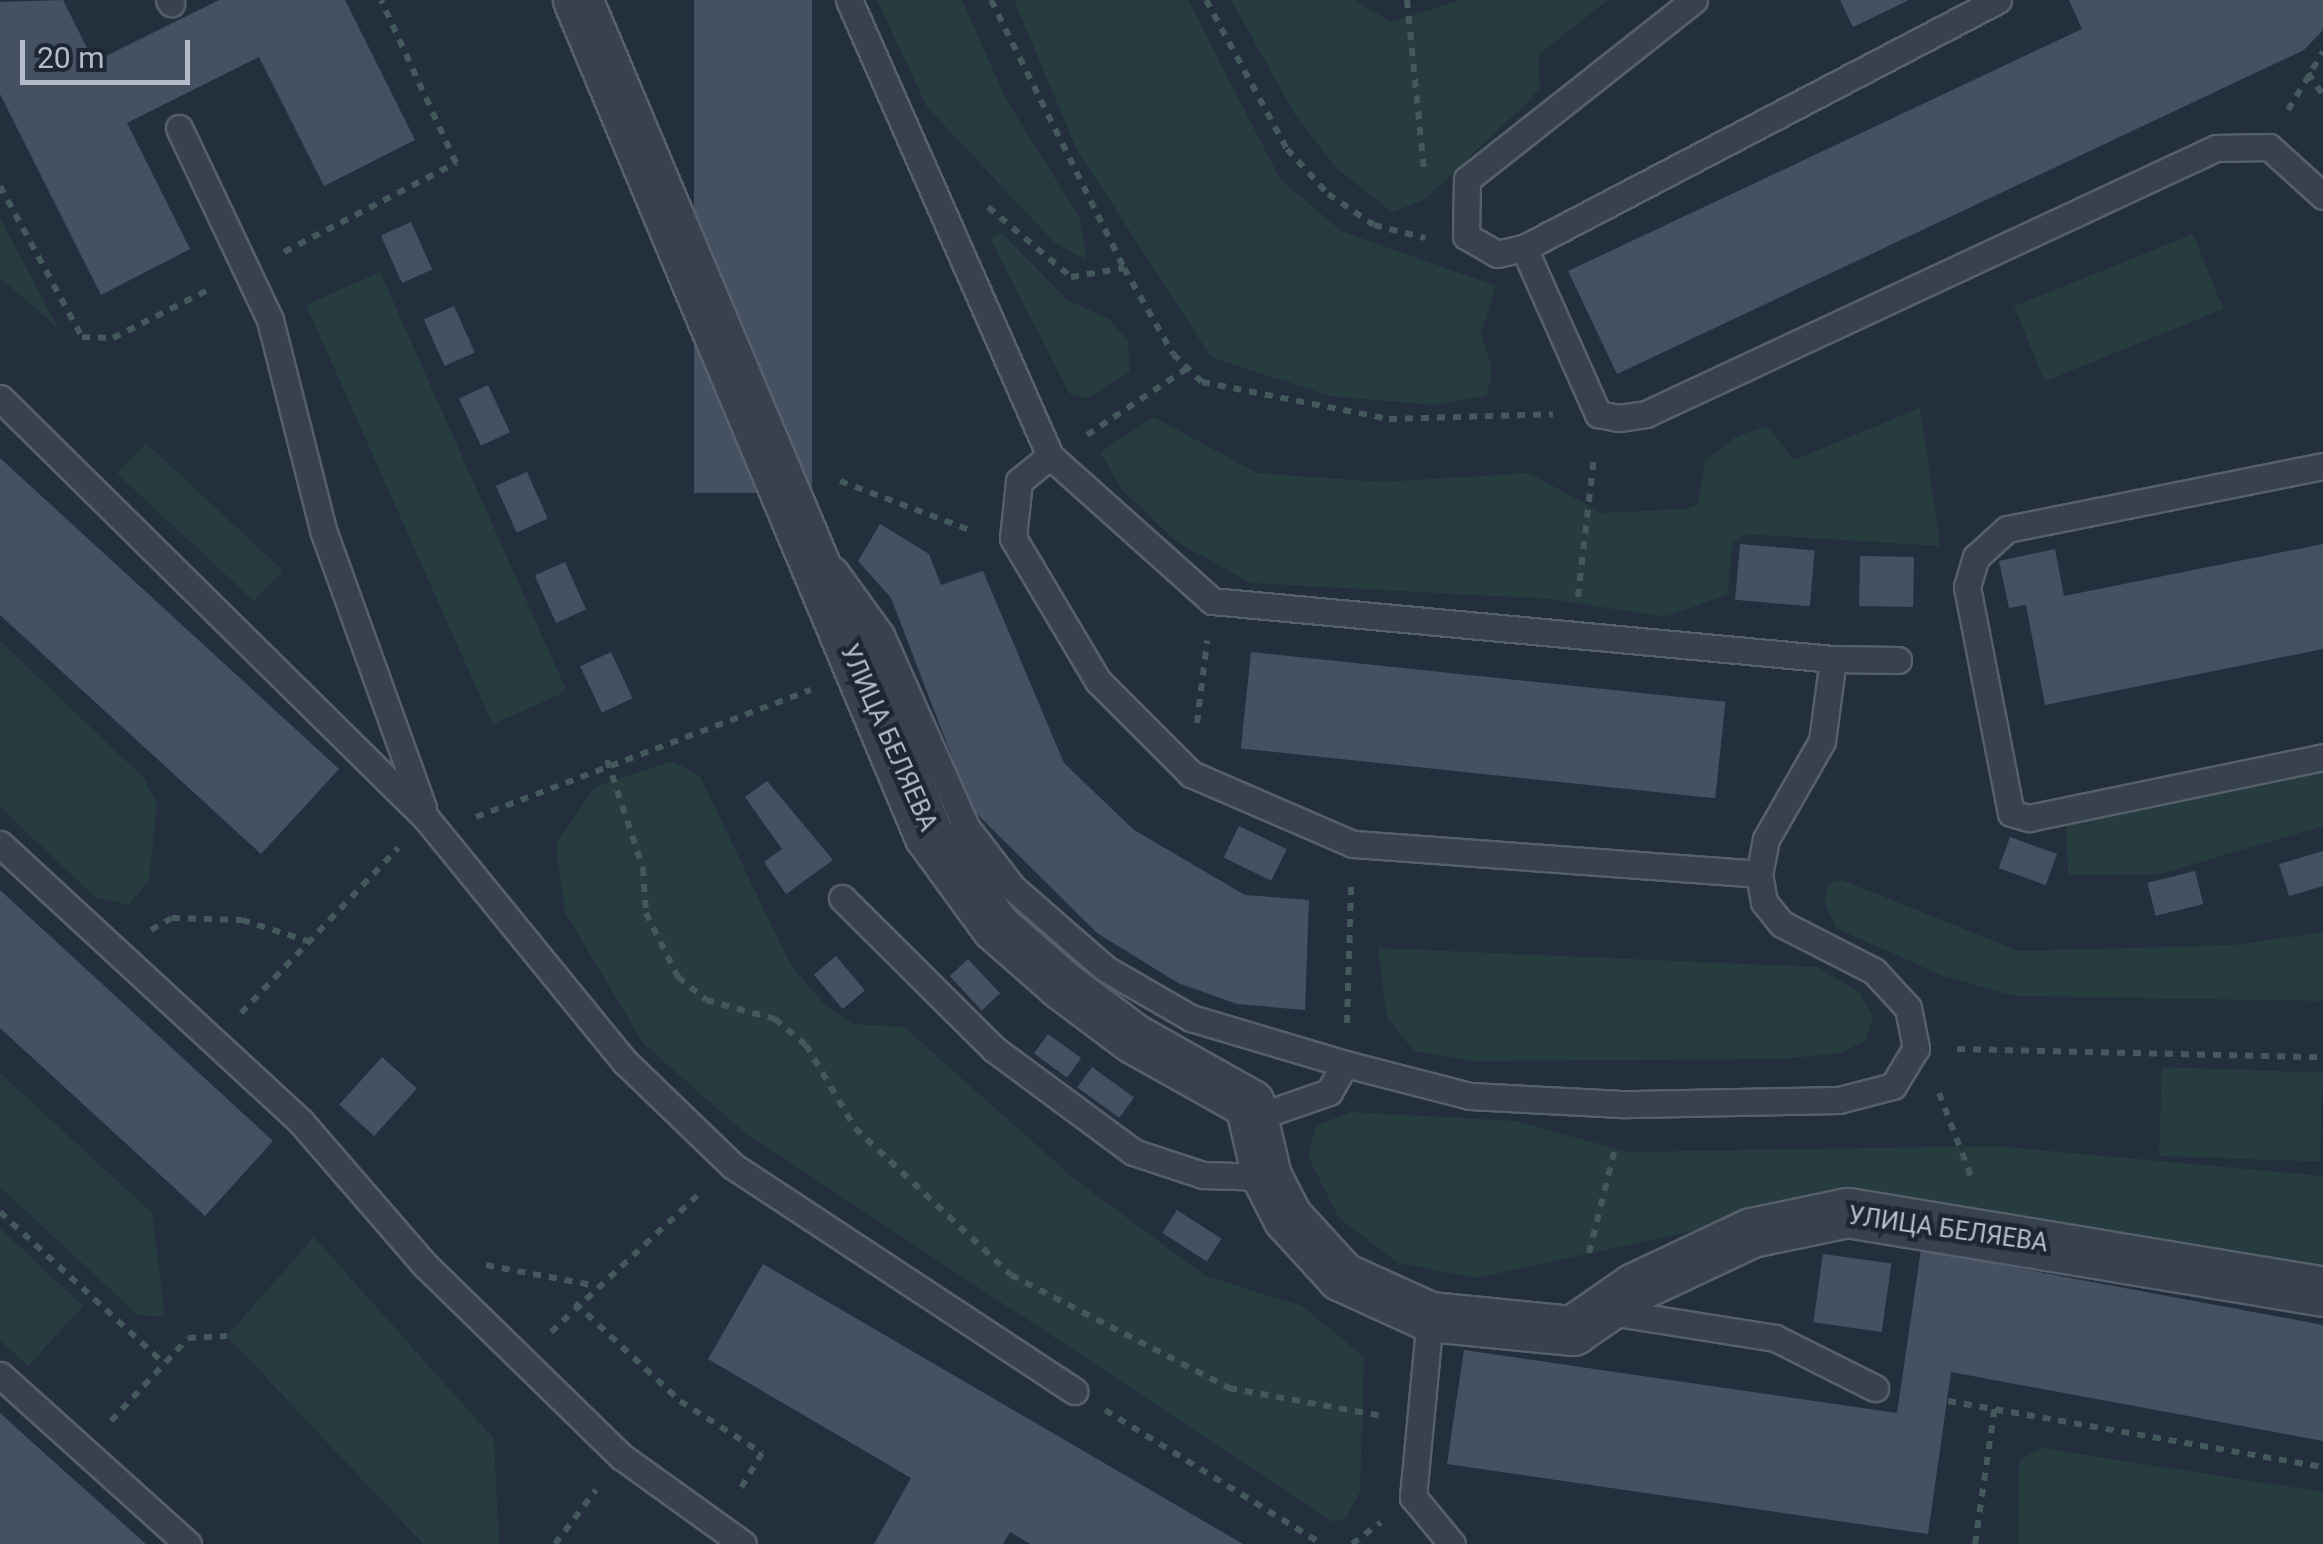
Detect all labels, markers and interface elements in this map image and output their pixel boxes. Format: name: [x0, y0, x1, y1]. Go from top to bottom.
scale bar: [25, 20, 195, 82]
text: 20 m: [37, 40, 104, 75]
street label: УЛИЦА БЕЛЯЕВА: [833, 640, 943, 836]
street label: УЛИЦА БЕЛЯЕВА: [1846, 1201, 2050, 1259]

